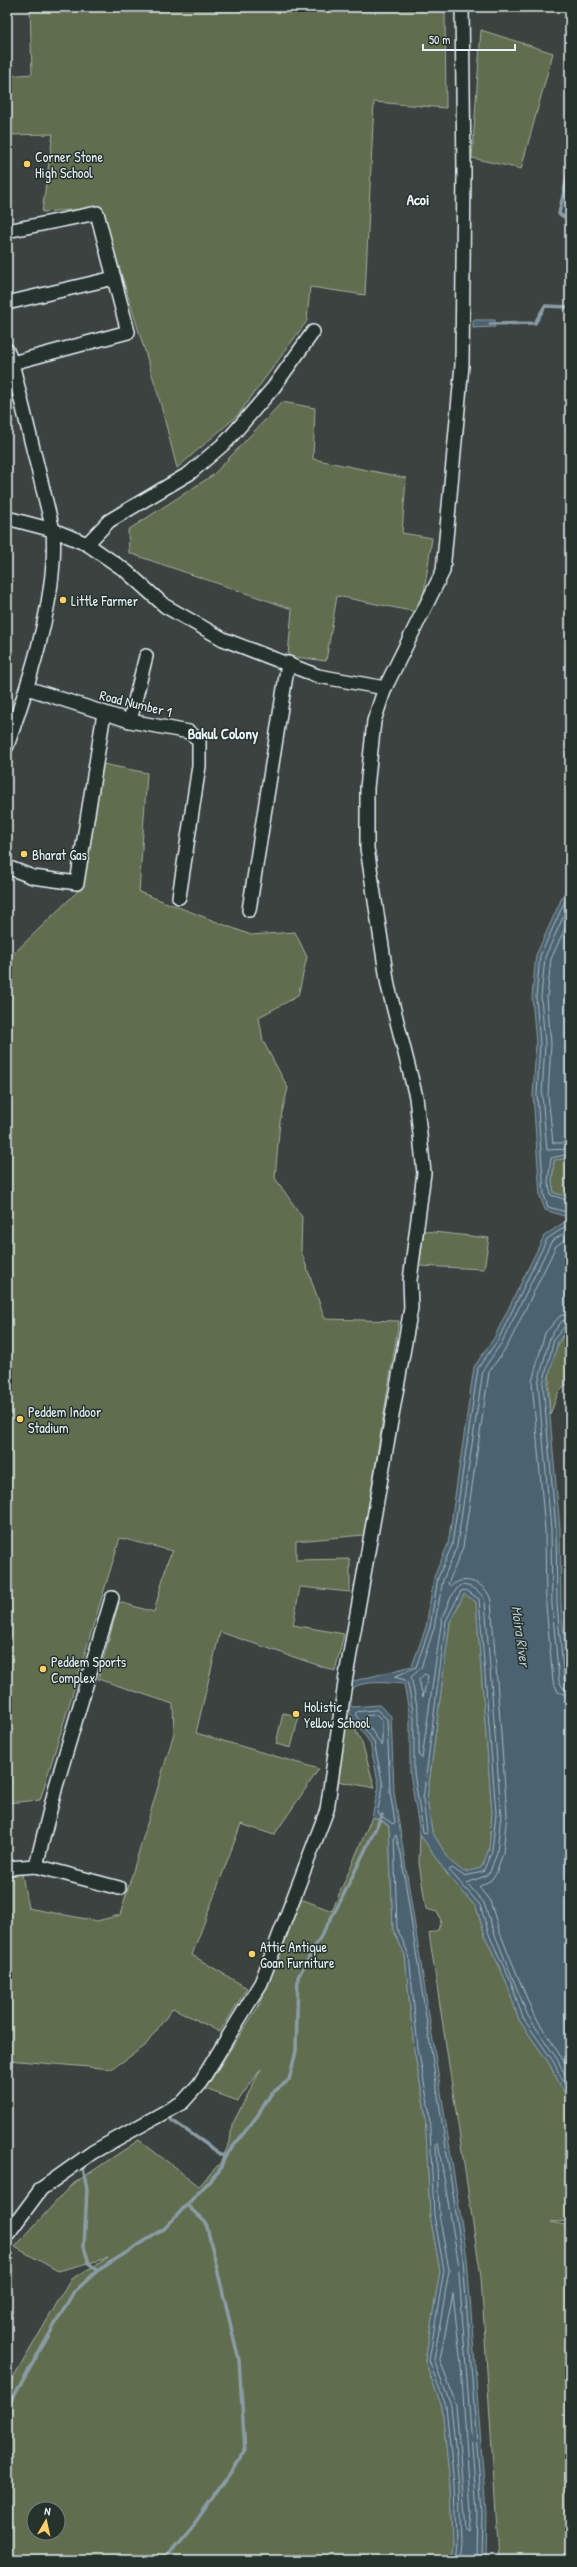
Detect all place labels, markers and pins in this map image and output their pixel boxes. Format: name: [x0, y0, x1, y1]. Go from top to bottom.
place label: Corner Stone High School: [35, 147, 103, 183]
marker: Corner Stone High School: [22, 159, 32, 169]
place label: Little Farmer: [71, 591, 139, 610]
marker: Little Farmer: [58, 595, 68, 605]
place label: Bharat Gas: [32, 845, 87, 864]
marker: Bharat Gas: [19, 849, 29, 859]
place label: Peddem Indoor Stadium: [28, 1402, 102, 1437]
marker: Peddem Indoor Stadium: [15, 1414, 25, 1424]
place label: Peddem Sports Complex: [51, 1652, 126, 1688]
marker: Peddem Sports Complex: [38, 1664, 48, 1674]
place label: Holistic Yellow School: [304, 1697, 370, 1732]
marker: Holistic Yellow School: [291, 1709, 301, 1719]
place label: Attic Antique Goan Furniture: [260, 1937, 335, 1972]
marker: Attic Antique Goan Furniture: [247, 1949, 257, 1959]

